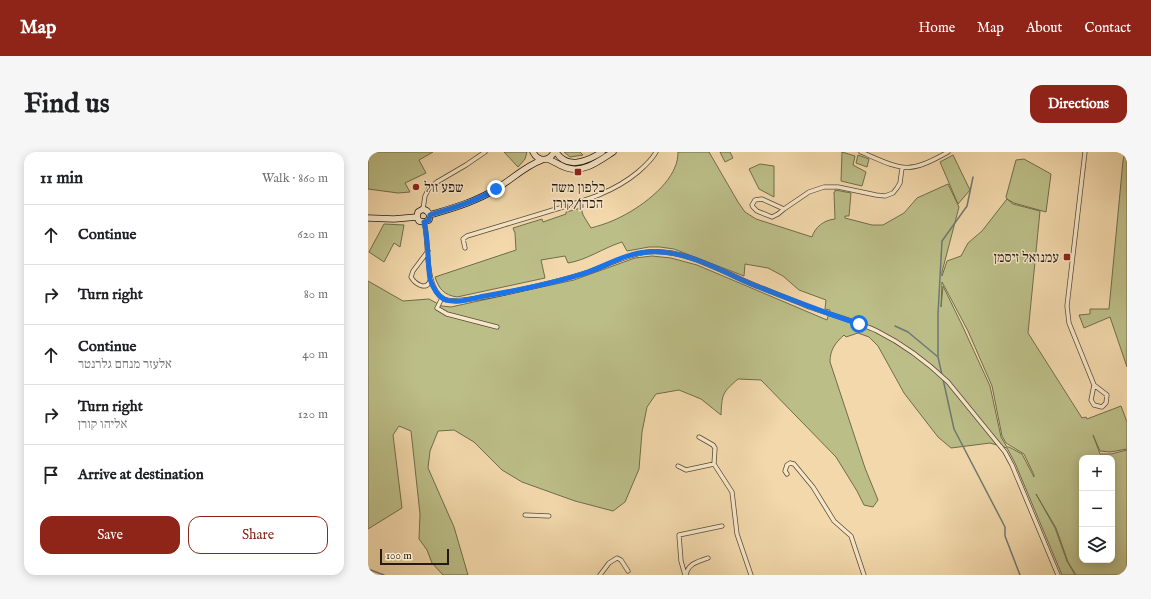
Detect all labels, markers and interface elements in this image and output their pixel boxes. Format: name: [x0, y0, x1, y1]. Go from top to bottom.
text: Map: [20, 16, 56, 40]
text: Home: [919, 19, 955, 37]
text: Map: [977, 19, 1004, 37]
text: About: [1026, 19, 1062, 37]
text: Contact: [1084, 19, 1131, 37]
button: Directions: [1030, 85, 1127, 123]
text: Find us: [24, 87, 110, 122]
marker: כלפון משה הכהן/קורן: [573, 167, 583, 177]
text: 11 min: [40, 168, 83, 189]
text: Walk · 860 m: [262, 170, 328, 187]
place label: שפע זול: [424, 179, 464, 197]
place label: כלפון משה הכהן/קורן: [551, 179, 605, 213]
route end: [487, 180, 505, 198]
marker: שפע זול: [411, 182, 421, 192]
icon: ahead: [40, 224, 62, 246]
text: Continue: [78, 225, 136, 244]
text: 620 m: [297, 226, 328, 243]
place label: עמנואל זיסמן: [994, 249, 1059, 267]
marker: עמנואל זיסמן: [1062, 252, 1072, 262]
icon: right: [40, 284, 62, 306]
text: Turn right: [78, 285, 143, 304]
text: 80 m: [304, 286, 328, 303]
route start: [850, 315, 868, 333]
text: Continue: [78, 337, 136, 356]
icon: ahead: [40, 344, 62, 366]
text: 40 m: [302, 346, 328, 363]
text: אלעזר מנחם גלרנטר: [78, 356, 172, 373]
text: Turn right: [78, 397, 143, 416]
icon: right: [40, 404, 62, 426]
text: 120 m: [298, 406, 328, 423]
text: אליהו קורן: [78, 416, 127, 433]
map controls: [1079, 455, 1115, 563]
button: +: [1079, 455, 1115, 491]
icon: arrive: [40, 464, 62, 486]
text: Arrive at destination: [78, 465, 204, 484]
button: −: [1079, 491, 1115, 527]
button: Save: [40, 516, 180, 554]
button: Share: [188, 516, 328, 554]
button: layers: [1079, 527, 1115, 563]
scale bar: [380, 547, 449, 566]
text: 100 m: [386, 549, 412, 563]

